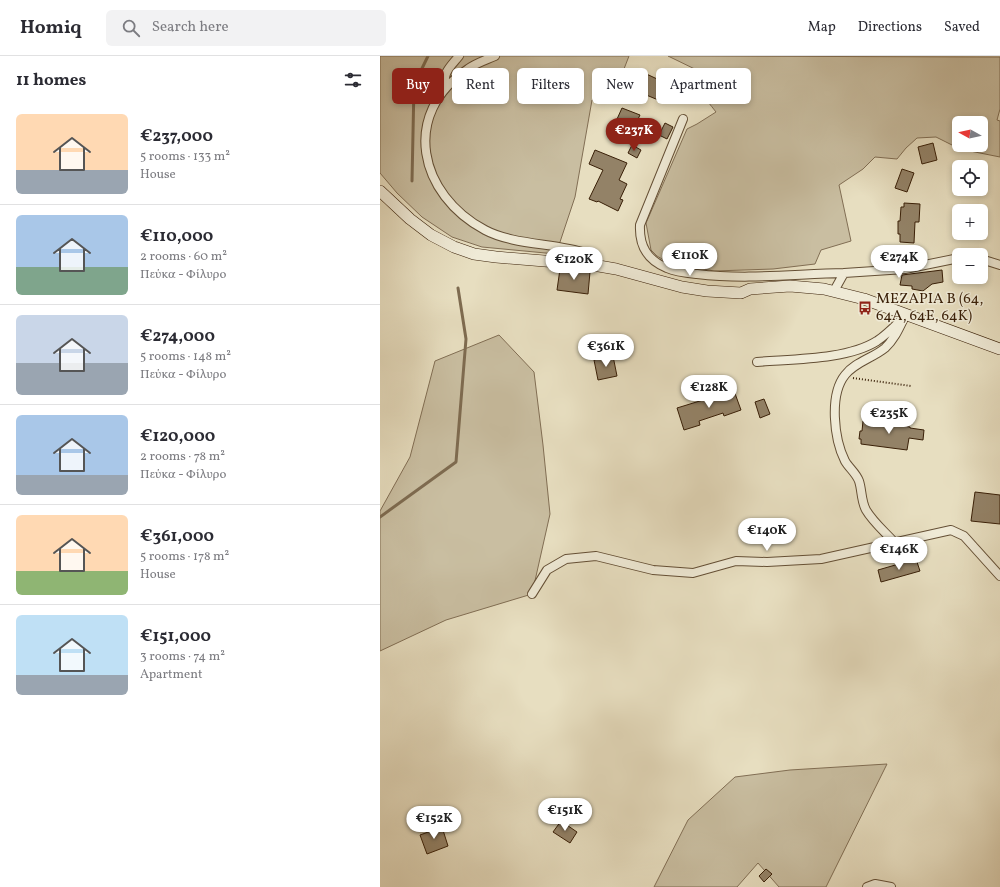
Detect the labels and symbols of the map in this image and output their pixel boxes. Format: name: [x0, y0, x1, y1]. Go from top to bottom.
north arrow: [952, 116, 988, 152]
pin: €237K: [606, 118, 662, 152]
pin: €110K: [662, 243, 718, 277]
pin: €274K: [871, 245, 927, 279]
pin: €120K: [546, 247, 602, 281]
place label: ΜΕΖΑΡΙΑ B (64, 64Α, 64Ε, 64Κ): [876, 289, 983, 327]
bus stop icon: ΜΕΖΑΡΙΑ B (64, 64Α, 64Ε, 64Κ): [857, 300, 873, 316]
pin: €361K: [578, 334, 634, 368]
pin: €128K: [681, 375, 737, 409]
pin: €235K: [861, 401, 917, 435]
pin: €140K: [739, 518, 795, 552]
pin: €146K: [871, 537, 927, 571]
pin: €151K: [537, 798, 593, 832]
pin: €152K: [406, 806, 462, 840]

